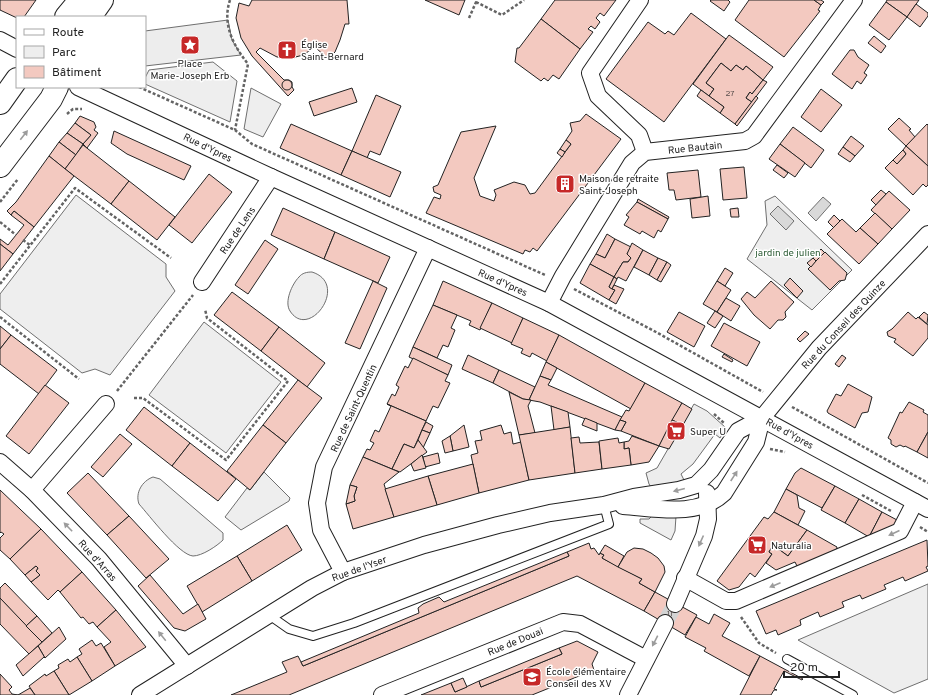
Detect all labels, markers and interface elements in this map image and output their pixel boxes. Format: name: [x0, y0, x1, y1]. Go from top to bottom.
legend: [16, 16, 146, 88]
text: Route: [52, 25, 84, 41]
place icon: Place Marie-Joseph Erb: [179, 34, 201, 56]
church icon: Église Saint-Bernard: [276, 39, 298, 61]
place label: Église Saint-Bernard: [301, 39, 364, 64]
text: Parc: [52, 45, 76, 61]
place label: Place Marie-Joseph Erb: [151, 58, 230, 83]
text: Bâtiment: [52, 65, 102, 81]
house number: 27: [726, 89, 735, 99]
one-way arrow: [20, 130, 28, 141]
street label: Rue d'Ypres: [181, 131, 234, 166]
street label: Rue Bautain: [667, 139, 723, 158]
building icon: Maison de retraite Saint-Joseph: [554, 173, 576, 195]
place label: Maison de retraite Saint-Joseph: [579, 173, 659, 198]
street label: Rue de Lens: [218, 204, 259, 257]
park label: jardin de julien: [754, 247, 821, 260]
street label: Rue d'Ypres: [476, 267, 529, 300]
street label: Rue du Conseil des Quinze: [799, 277, 889, 373]
street label: Rue de Saint-Quentin: [328, 363, 380, 455]
street label: Rue d'Ypres: [763, 416, 816, 453]
supermarket icon: Super U: [665, 420, 687, 442]
place label: Super U: [690, 426, 726, 439]
one-way arrow: [730, 471, 738, 481]
one-way arrow: [673, 487, 685, 493]
one-way arrow: [63, 522, 73, 532]
one-way arrow: [888, 531, 900, 537]
supermarket icon: Naturalia: [746, 534, 768, 556]
one-way arrow: [698, 536, 704, 547]
street label: Rue d'Arras: [75, 537, 119, 585]
place label: Naturalia: [771, 540, 812, 553]
street label: Rue de l'Yser: [330, 553, 389, 585]
one-way arrow: [769, 582, 780, 588]
house number: 11: [667, 609, 673, 619]
street label: Rue de Douai: [486, 625, 545, 659]
one-way arrow: [157, 631, 166, 641]
one-way arrow: [652, 636, 659, 647]
scale bar: [784, 653, 839, 679]
text: 20 m: [790, 660, 818, 676]
school or university icon: École élémentaire Conseil des XV: [521, 666, 543, 688]
place label: École élémentaire Conseil des XV: [546, 666, 626, 691]

